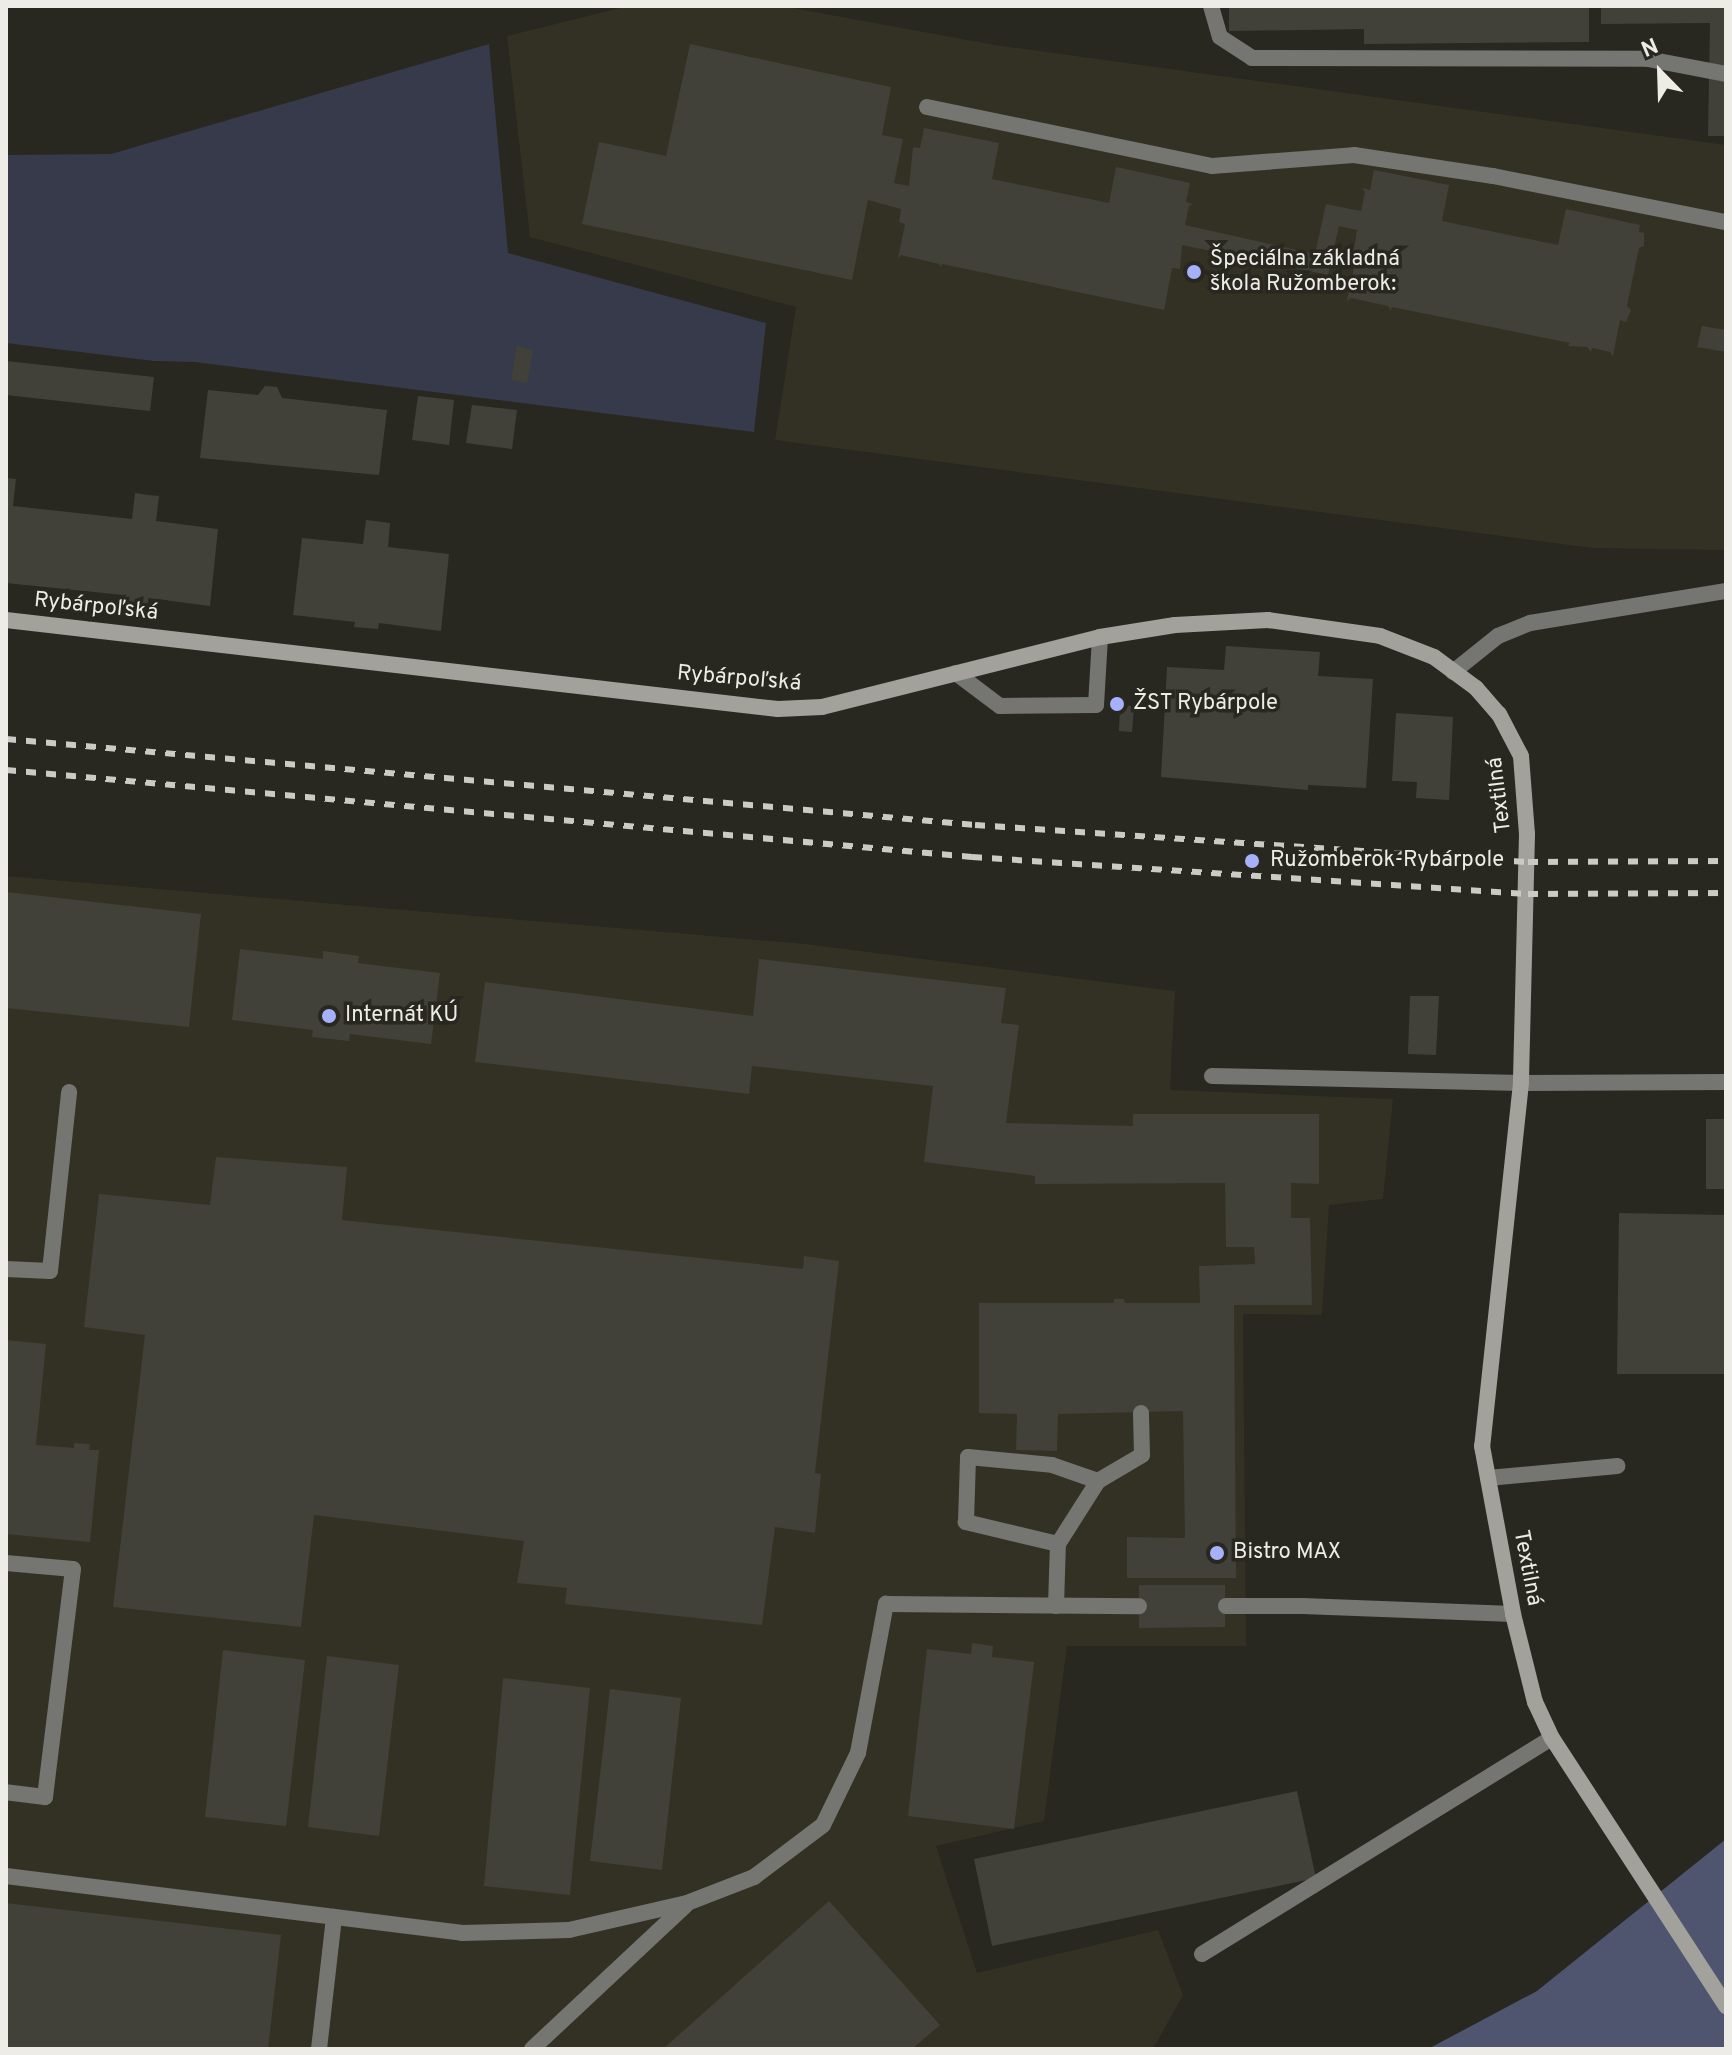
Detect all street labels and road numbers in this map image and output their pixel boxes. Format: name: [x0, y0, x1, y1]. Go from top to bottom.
street label: Rybárpoľská: [33, 587, 159, 627]
street label: Rybárpoľská: [676, 660, 802, 698]
street label: Textilná: [1482, 755, 1518, 835]
street label: Textilná: [1507, 1528, 1547, 1608]

